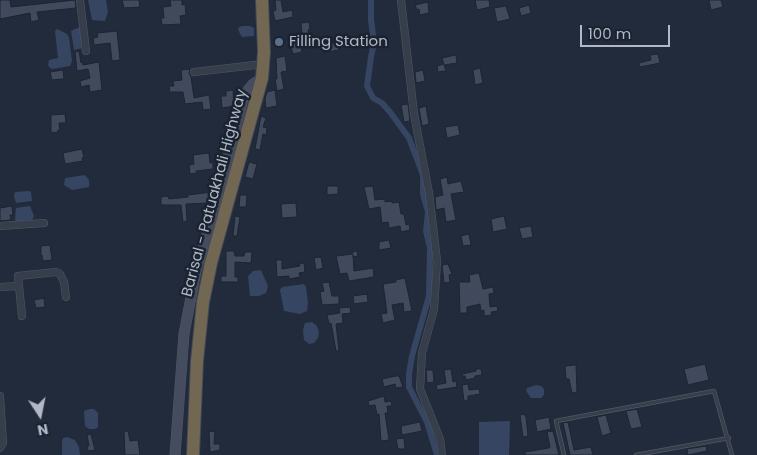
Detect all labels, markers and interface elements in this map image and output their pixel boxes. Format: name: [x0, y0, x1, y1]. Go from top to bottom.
scale bar: [582, 15, 672, 47]
text: 100 m: [588, 23, 631, 44]
place label: Filling Station: [289, 33, 388, 51]
marker: Filling Station: [273, 36, 285, 48]
street label: Barisal - Patuakhali Highway: [179, 87, 251, 299]
north arrow: [15, 390, 65, 440]
text: N: [36, 419, 50, 441]

